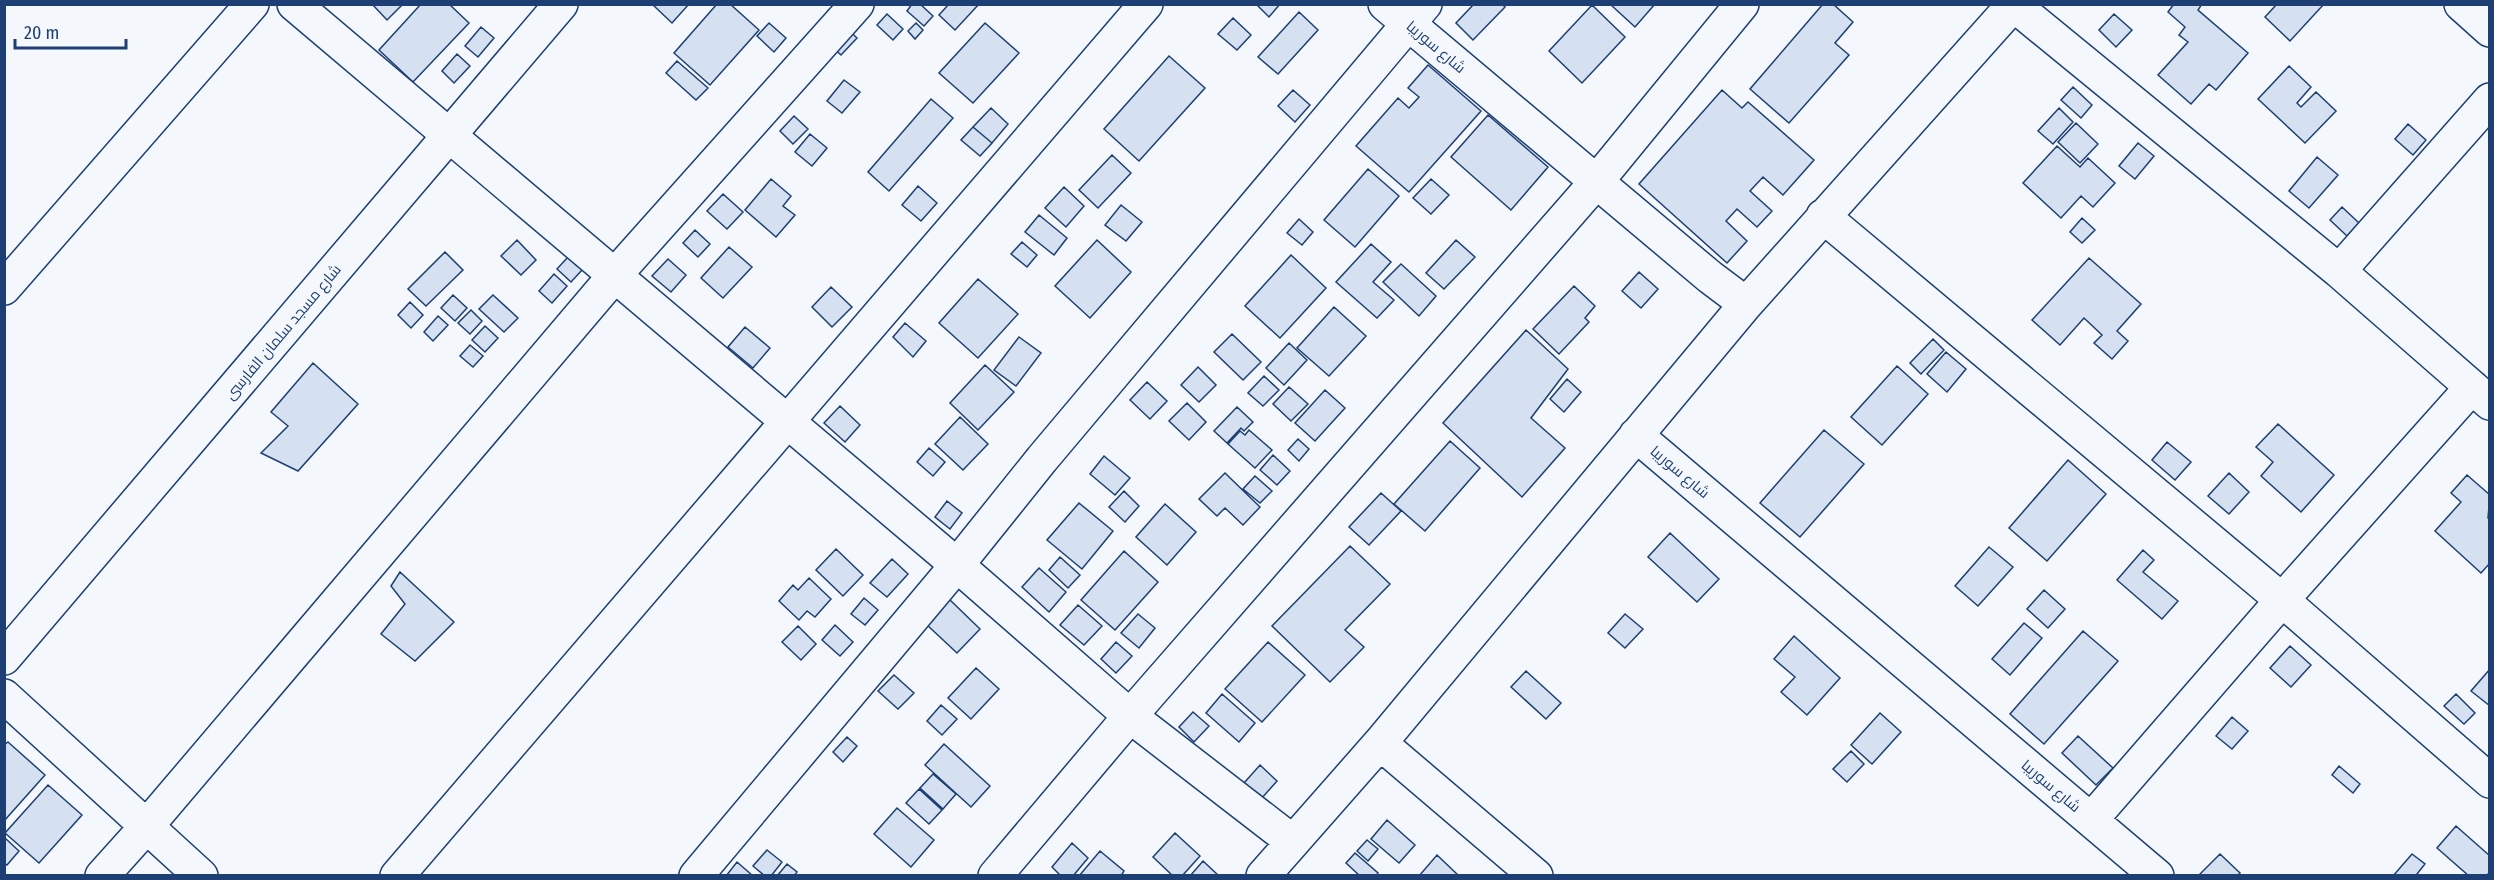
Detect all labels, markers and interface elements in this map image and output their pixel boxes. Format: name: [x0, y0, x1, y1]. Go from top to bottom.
scale bar: [15, 12, 126, 50]
street label: شارع سوريبا: [1401, 17, 1469, 78]
text: 20 m: [24, 22, 59, 44]
street label: شارع مسجد سلمان الفارسى: [221, 261, 346, 405]
street label: شارع سوريبا: [1645, 442, 1713, 503]
street label: شارع سوريبا: [2016, 756, 2084, 817]

